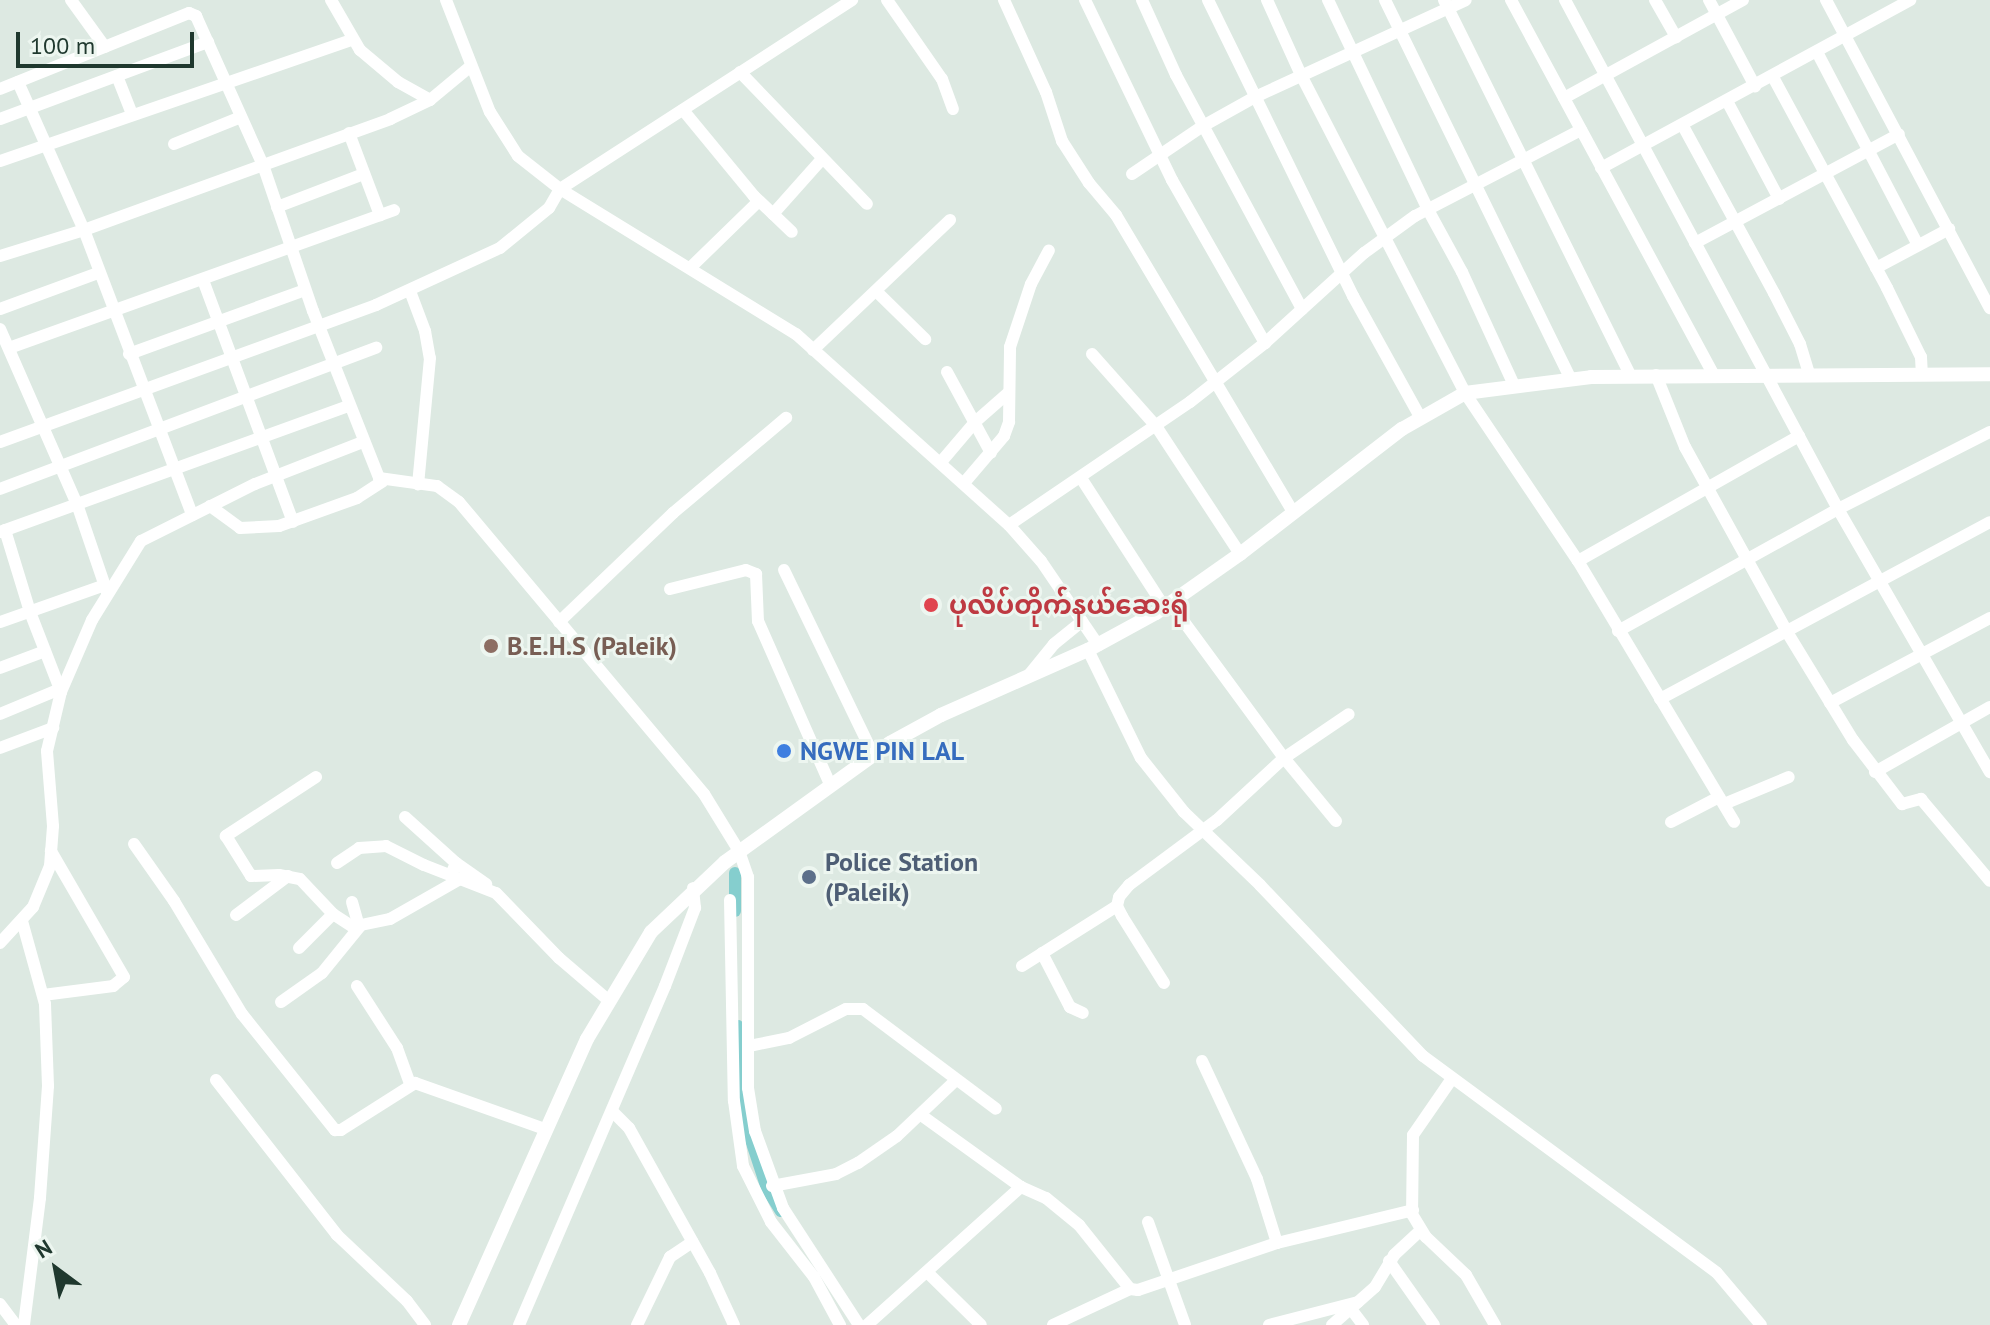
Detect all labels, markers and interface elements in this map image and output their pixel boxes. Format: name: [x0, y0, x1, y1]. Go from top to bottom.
scale bar: [20, 16, 198, 66]
text: 100 m: [30, 30, 95, 61]
place label: ပုလိပ်တိုက်နယ်ဆေးရုံ: [949, 589, 1189, 621]
marker: ပုလိပ်တိုက်နယ်ဆေးရုံ: [920, 594, 942, 616]
place label: B.E.H.S (Paleik): [507, 630, 677, 662]
marker: B.E.H.S (Paleik): [482, 637, 500, 655]
place label: NGWE PIN LAL: [800, 735, 964, 767]
marker: NGWE PIN LAL: [775, 742, 793, 760]
place label: Police Station (Paleik): [825, 846, 978, 908]
marker: Police Station (Paleik): [800, 868, 818, 886]
north arrow: [16, 1229, 96, 1309]
text: N: [30, 1233, 57, 1264]

